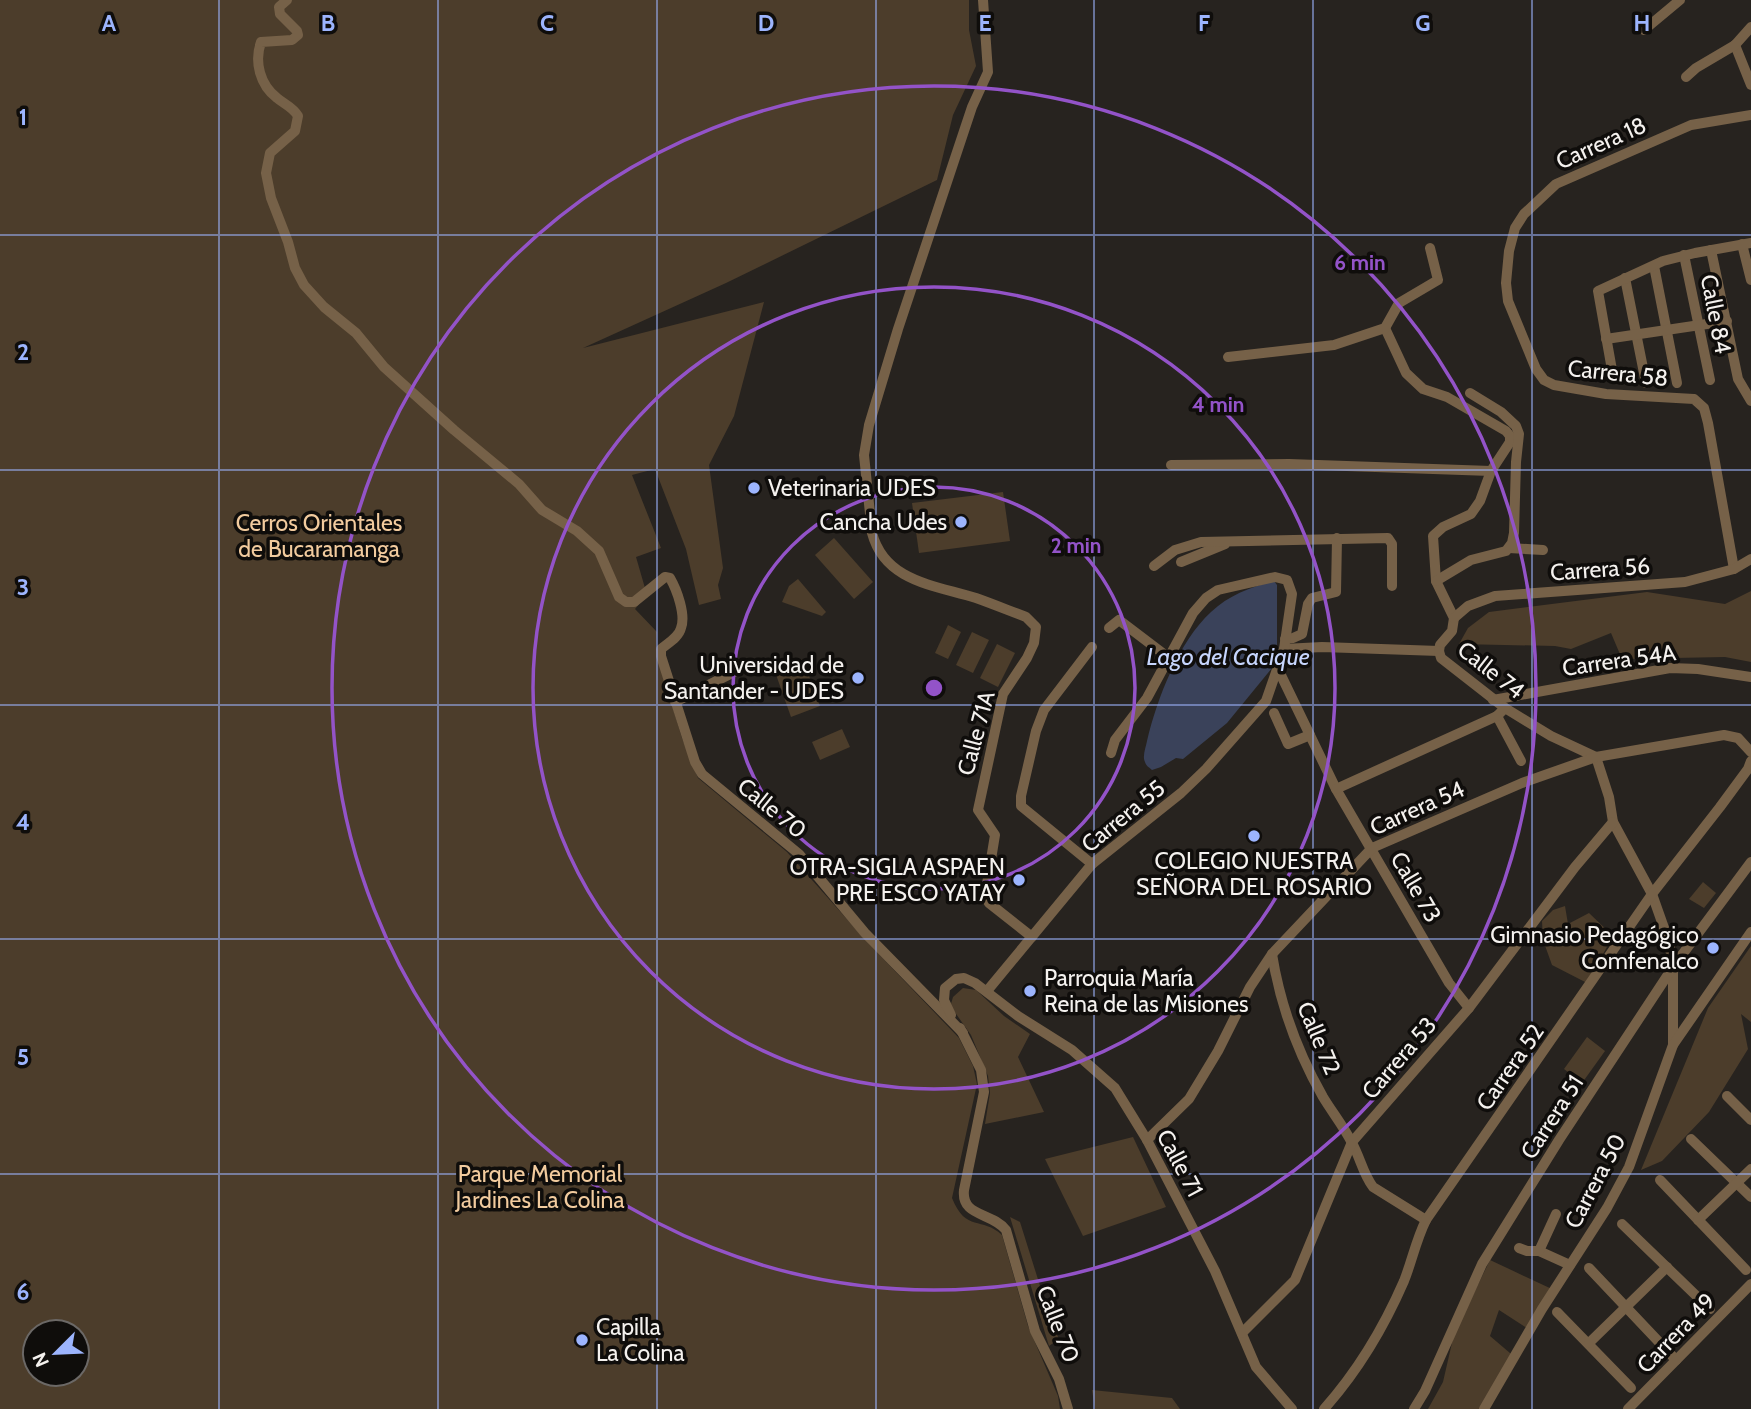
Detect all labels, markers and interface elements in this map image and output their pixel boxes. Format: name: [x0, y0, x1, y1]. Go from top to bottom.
text: A: [102, 9, 117, 37]
text: B: [321, 9, 335, 37]
text: C: [540, 9, 554, 37]
text: D: [758, 9, 774, 37]
text: E: [978, 9, 992, 37]
text: F: [1198, 9, 1210, 37]
text: G: [1415, 9, 1431, 37]
text: H: [1634, 9, 1650, 37]
text: 1: [19, 103, 27, 131]
street label: Carrera 18: [1551, 111, 1651, 175]
text: 6 min: [1334, 250, 1386, 275]
street label: Calle 84: [1695, 272, 1737, 356]
text: 2: [17, 338, 29, 366]
street label: Carrera 58: [1566, 354, 1670, 392]
text: 4 min: [1192, 392, 1244, 417]
place label: Veterinaria UDES: [768, 474, 936, 502]
marker: Veterinaria UDES: [746, 480, 762, 496]
place label: Cancha Udes: [819, 508, 947, 536]
park label: Cerros Orientales de Bucaramanga: [236, 509, 402, 563]
marker: Cancha Udes: [953, 514, 969, 530]
text: 2 min: [1051, 533, 1101, 558]
street label: Carrera 56: [1549, 552, 1651, 586]
text: 3: [17, 573, 29, 601]
street label: Calle 74: [1452, 635, 1530, 705]
street label: Carrera 54A: [1560, 638, 1678, 682]
water label: Lago del Cacique: [1146, 642, 1310, 671]
place label: Universidad de Santander - UDES: [664, 651, 844, 705]
marker: Universidad de Santander - UDES: [850, 670, 866, 686]
centre of rings: [922, 676, 946, 700]
street label: Calle 71A: [951, 688, 1001, 778]
street label: Calle 70: [732, 772, 812, 844]
street label: Carrera 55: [1076, 774, 1170, 858]
street label: Carrera 54: [1365, 775, 1469, 841]
text: 4: [16, 808, 30, 836]
marker: COLEGIO NUESTRA SEÑORA DEL ROSARIO: [1246, 828, 1262, 844]
place label: COLEGIO NUESTRA SEÑORA DEL ROSARIO: [1136, 847, 1372, 901]
street label: Calle 73: [1385, 847, 1447, 927]
place label: OTRA-SIGLA ASPAEN PRE ESCO YATAY: [790, 853, 1006, 907]
marker: OTRA-SIGLA ASPAEN PRE ESCO YATAY: [1011, 872, 1027, 888]
place label: Gimnasio Pedagógico Comfenalco: [1490, 921, 1699, 975]
marker: Gimnasio Pedagógico Comfenalco: [1705, 940, 1721, 956]
place label: Parroquia María Reina de las Misiones: [1044, 964, 1249, 1018]
marker: Parroquia María Reina de las Misiones: [1022, 983, 1038, 999]
street label: Calle 72: [1291, 997, 1347, 1079]
street label: Carrera 53: [1356, 1011, 1442, 1105]
street label: Carrera 52: [1470, 1018, 1550, 1116]
text: 5: [17, 1043, 29, 1071]
street label: Carrera 51: [1515, 1070, 1589, 1164]
street label: Calle 71: [1151, 1125, 1209, 1201]
street label: Carrera 50: [1558, 1129, 1632, 1233]
park label: Parque Memorial Jardines La Colina: [454, 1160, 625, 1214]
text: 6: [17, 1278, 29, 1306]
street label: Calle 70: [1031, 1281, 1085, 1367]
street label: Carrera 49: [1631, 1287, 1721, 1379]
place label: Capilla La Colina: [596, 1313, 684, 1367]
north arrow: [21, 1318, 91, 1388]
marker: Capilla La Colina: [574, 1332, 590, 1348]
text: N: [28, 1349, 54, 1371]

